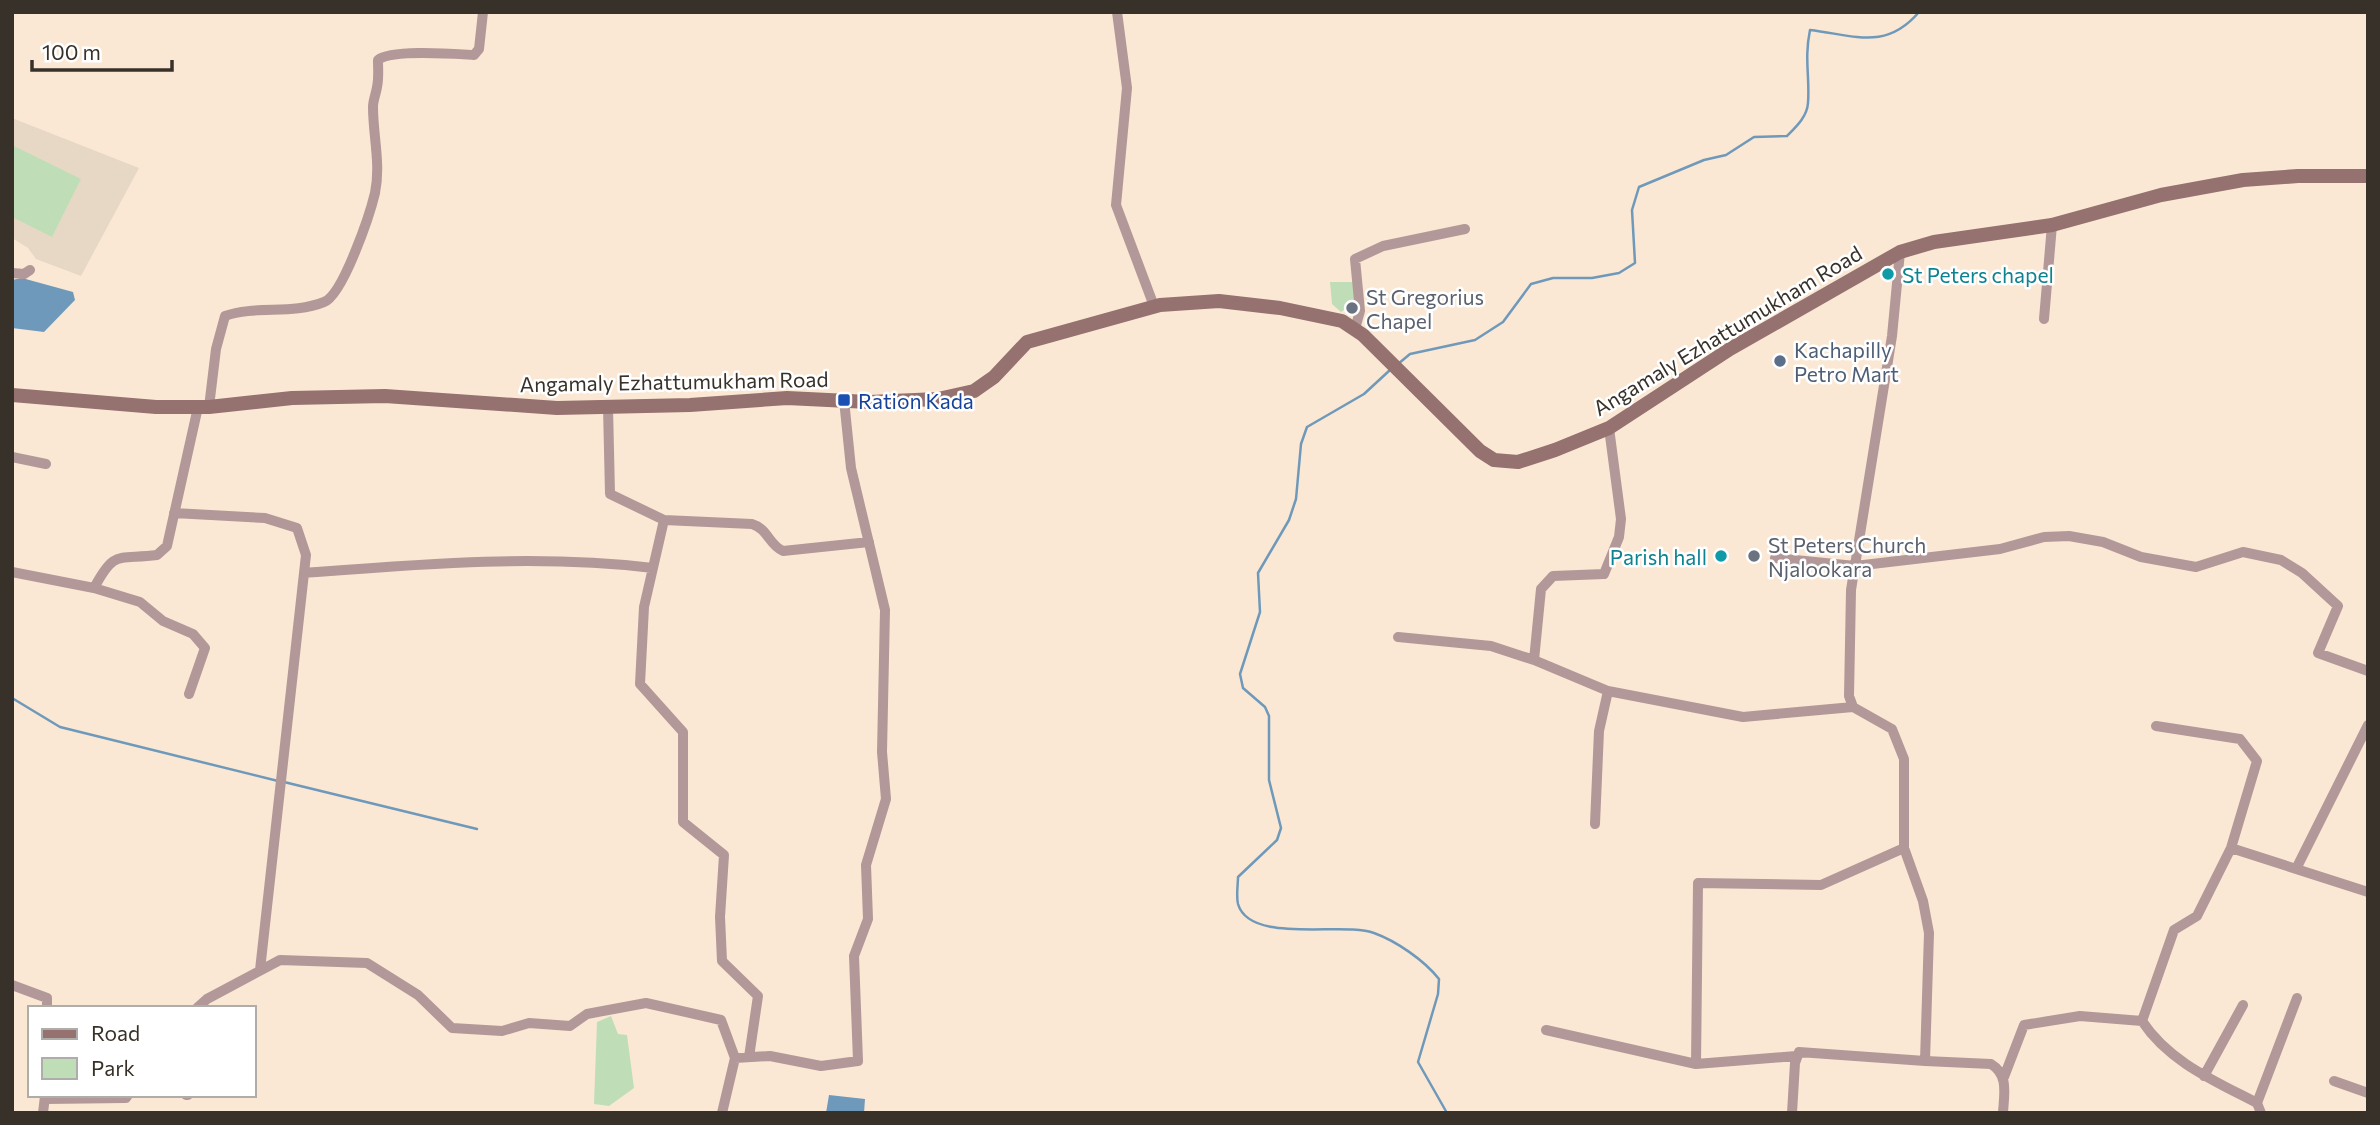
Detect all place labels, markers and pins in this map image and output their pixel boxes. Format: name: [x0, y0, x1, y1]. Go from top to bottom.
place label: St Peters chapel: [1902, 262, 2054, 287]
marker: St Peters chapel: [1880, 266, 1896, 282]
place label: St Gregorius Chapel: [1366, 284, 1484, 333]
marker: St Gregorius Chapel: [1344, 300, 1360, 316]
place label: Kachapilly Petro Mart: [1794, 337, 1899, 386]
marker: Kachapilly Petro Mart: [1772, 353, 1788, 369]
place label: Ration Kada: [858, 388, 974, 413]
marker: Ration Kada: [836, 392, 852, 408]
place label: St Peters Church Njalookara: [1768, 532, 1926, 581]
place label: Parish hall: [1610, 544, 1707, 569]
marker: Parish hall: [1713, 548, 1729, 564]
marker: St Peters Church Njalookara: [1746, 548, 1762, 564]

